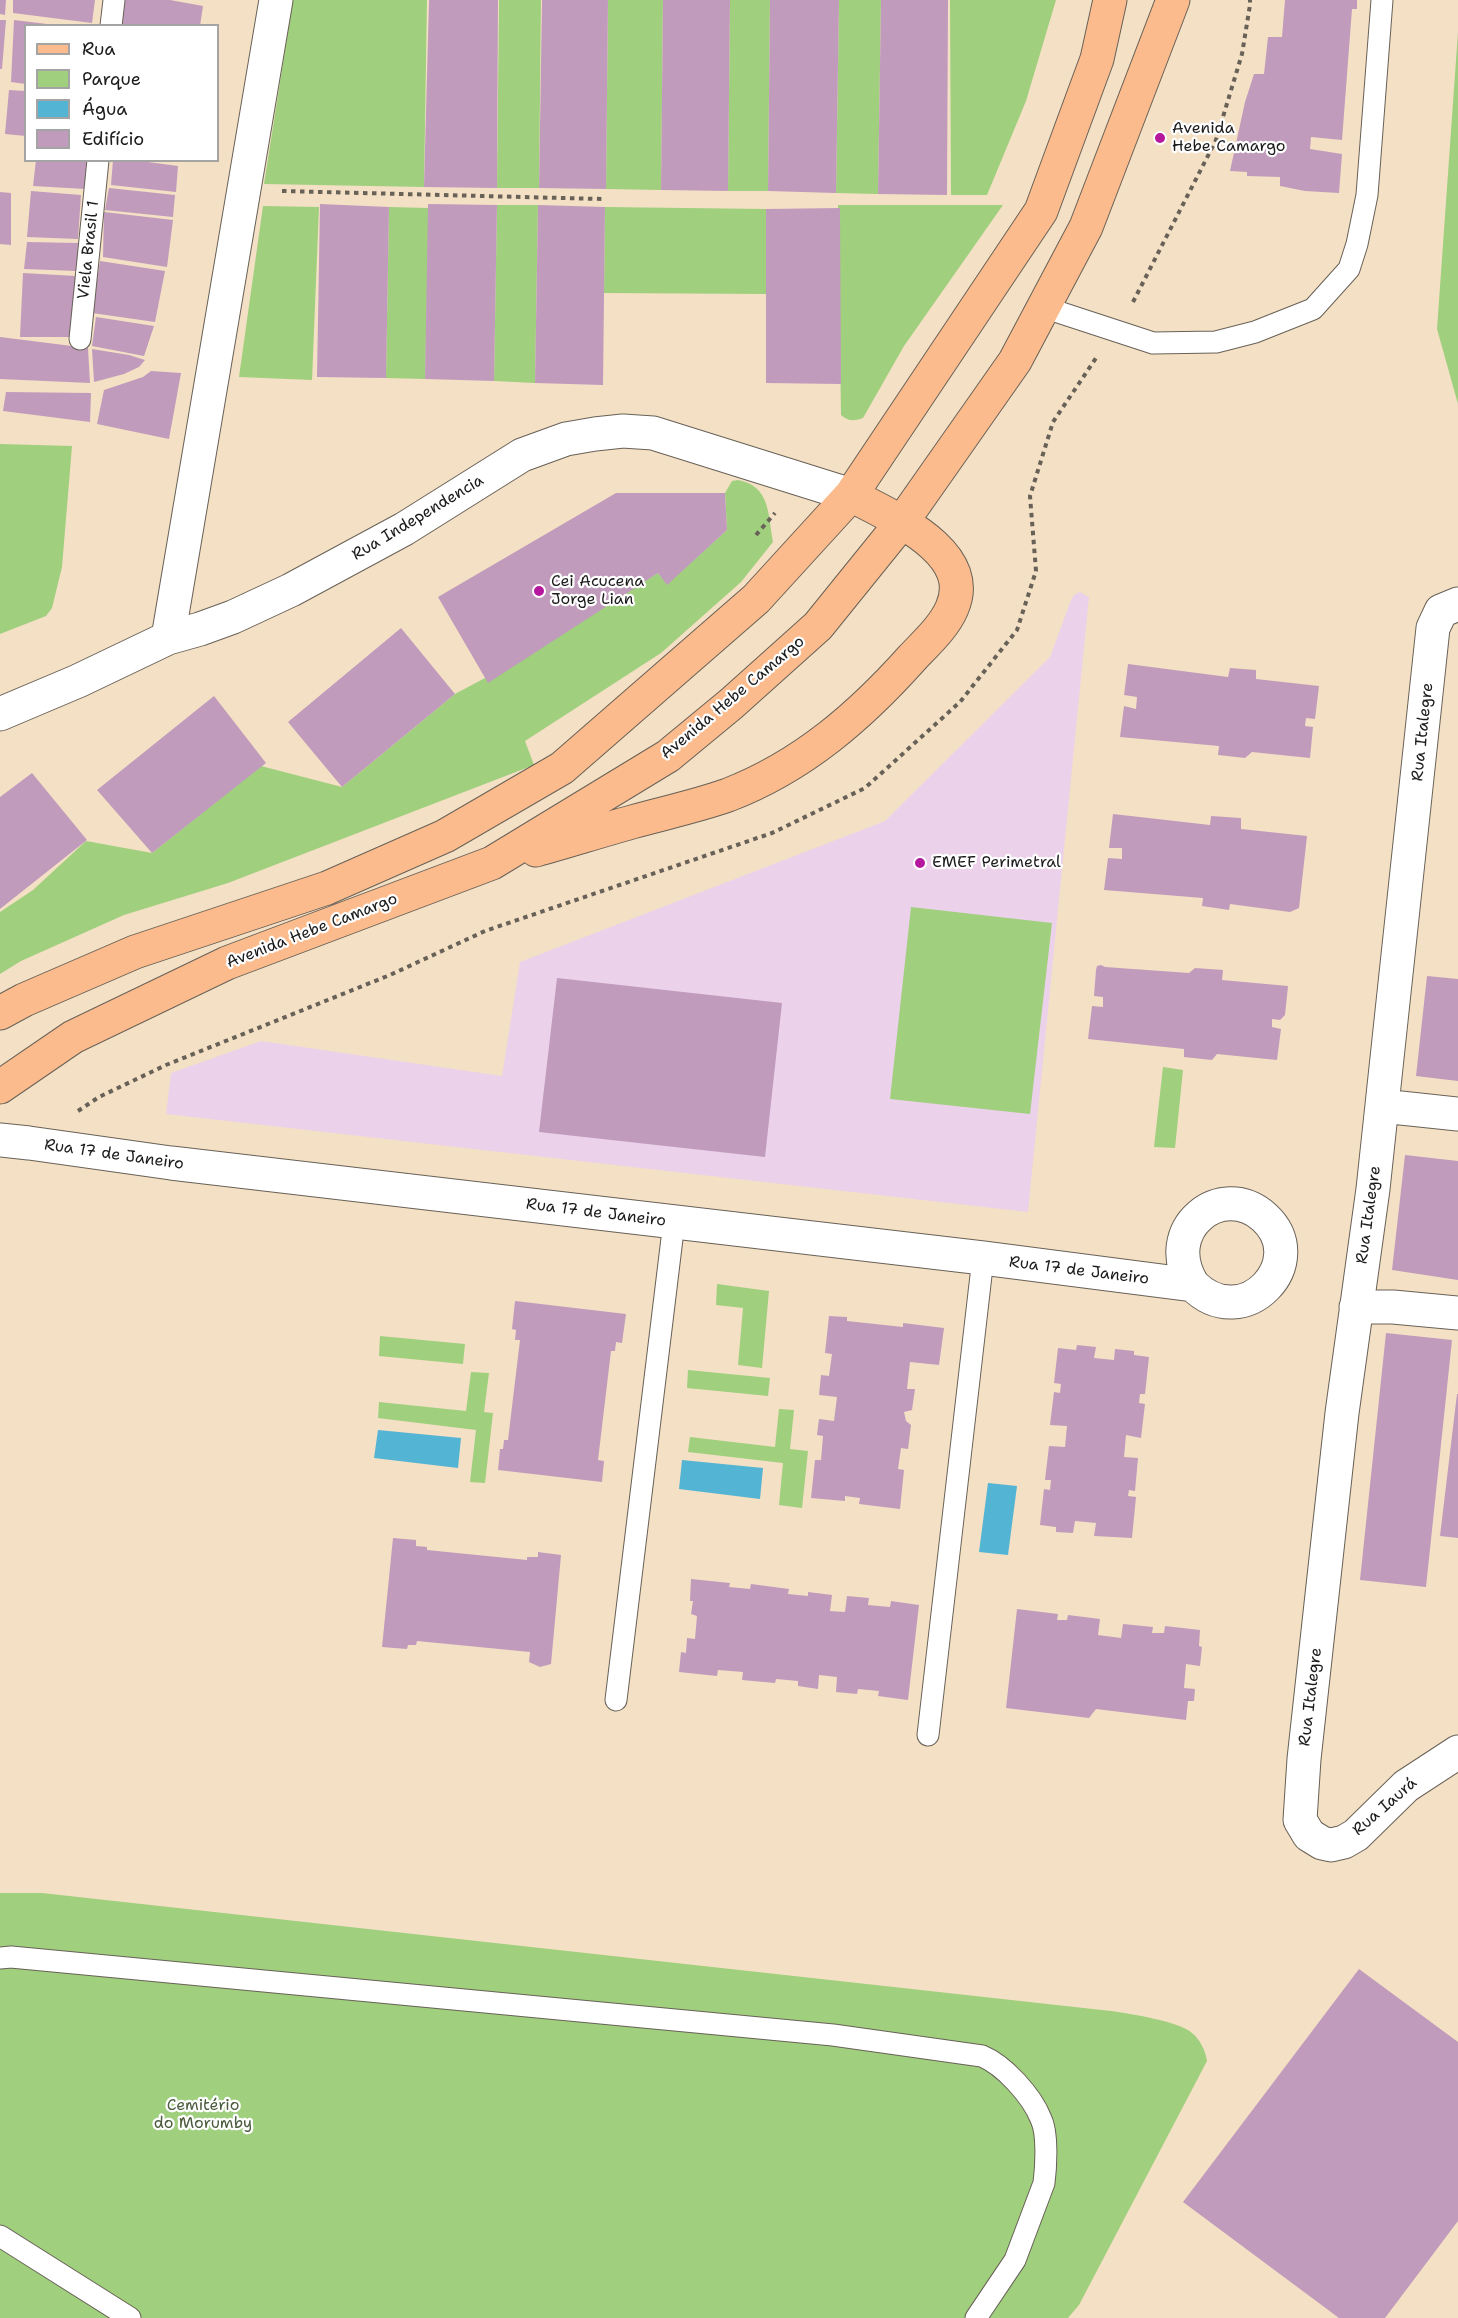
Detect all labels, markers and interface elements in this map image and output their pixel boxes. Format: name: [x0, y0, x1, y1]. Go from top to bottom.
legend: [24, 24, 219, 162]
text: Rua: [82, 37, 115, 61]
text: Parque: [82, 67, 141, 91]
text: Água: [82, 97, 127, 121]
place label: Avenida Hebe Camargo: [1172, 119, 1286, 157]
text: Edifício: [82, 127, 144, 151]
marker: Avenida Hebe Camargo: [1153, 131, 1167, 145]
street label: Viela Brasil 1: [74, 200, 104, 300]
street label: Rua Independencia: [349, 471, 487, 565]
place label: Cei Acucena Jorge Lian: [551, 572, 644, 610]
marker: Cei Acucena Jorge Lian: [532, 584, 546, 598]
street label: Avenida Hebe Camargo: [657, 632, 809, 764]
street label: Rua Italegre: [1408, 682, 1438, 782]
place label: EMEF Perimetral: [932, 853, 1061, 873]
marker: EMEF Perimetral: [913, 856, 927, 870]
street label: Avenida Hebe Camargo: [224, 889, 400, 973]
street label: Rua 17 de Janeiro: [43, 1136, 185, 1174]
street label: Rua Italegre: [1353, 1165, 1385, 1265]
street label: Rua 17 de Janeiro: [525, 1195, 667, 1231]
street label: Rua 17 de Janeiro: [1008, 1253, 1150, 1289]
street label: Rua Italegre: [1295, 1647, 1327, 1747]
street label: Rua Iaurá: [1349, 1774, 1421, 1840]
park label: Cemitério do Morumby: [154, 2096, 252, 2134]

